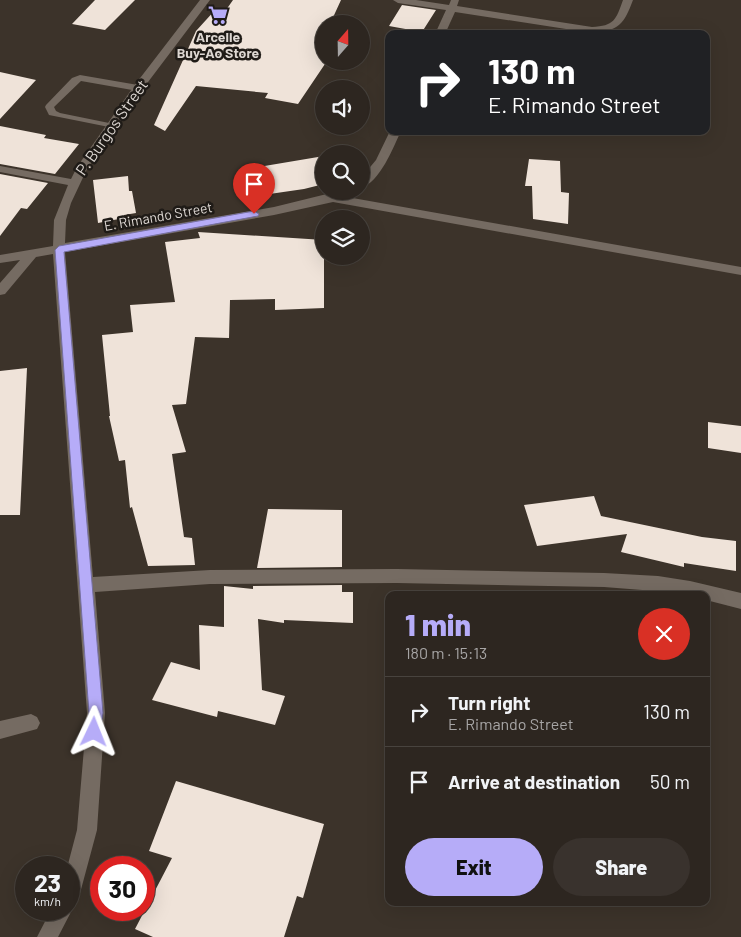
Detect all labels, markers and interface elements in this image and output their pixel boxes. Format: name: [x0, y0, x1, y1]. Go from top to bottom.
supermarket icon: Arcelie Buy-Ao Store: [207, 4, 229, 26]
north arrow: [315, 15, 370, 70]
map controls: [315, 15, 370, 265]
place label: Arcelie Buy-Ao Store: [177, 28, 260, 61]
text: 130 m: [488, 49, 575, 91]
icon: right: [405, 50, 470, 115]
street label: P. Burgos Street: [71, 75, 151, 179]
button: sound: [315, 80, 370, 135]
text: E. Rimando Street: [488, 91, 661, 117]
button: search: [315, 145, 370, 200]
pin: [233, 163, 275, 214]
icon: arrive: [240, 170, 268, 198]
street label: E. Rimando Street: [102, 198, 214, 234]
button: layers: [315, 210, 370, 265]
text: 1 min: [405, 606, 471, 642]
button: close: [638, 608, 690, 660]
text: 180 m · 15:13: [405, 643, 487, 662]
text: Turn right: [448, 691, 530, 714]
icon: right: [405, 698, 433, 726]
text: 130 m: [643, 700, 690, 723]
position arrow: [67, 705, 119, 757]
text: E. Rimando Street: [448, 714, 573, 733]
icon: arrive: [405, 768, 433, 796]
text: Arrive at destination: [448, 770, 620, 793]
text: 50 m: [650, 770, 690, 793]
button: Exit: [405, 838, 543, 896]
button: Share: [553, 838, 690, 896]
speed limit sign: 30: [90, 856, 155, 921]
text: 23: [34, 867, 61, 897]
text: km/h: [34, 894, 61, 908]

